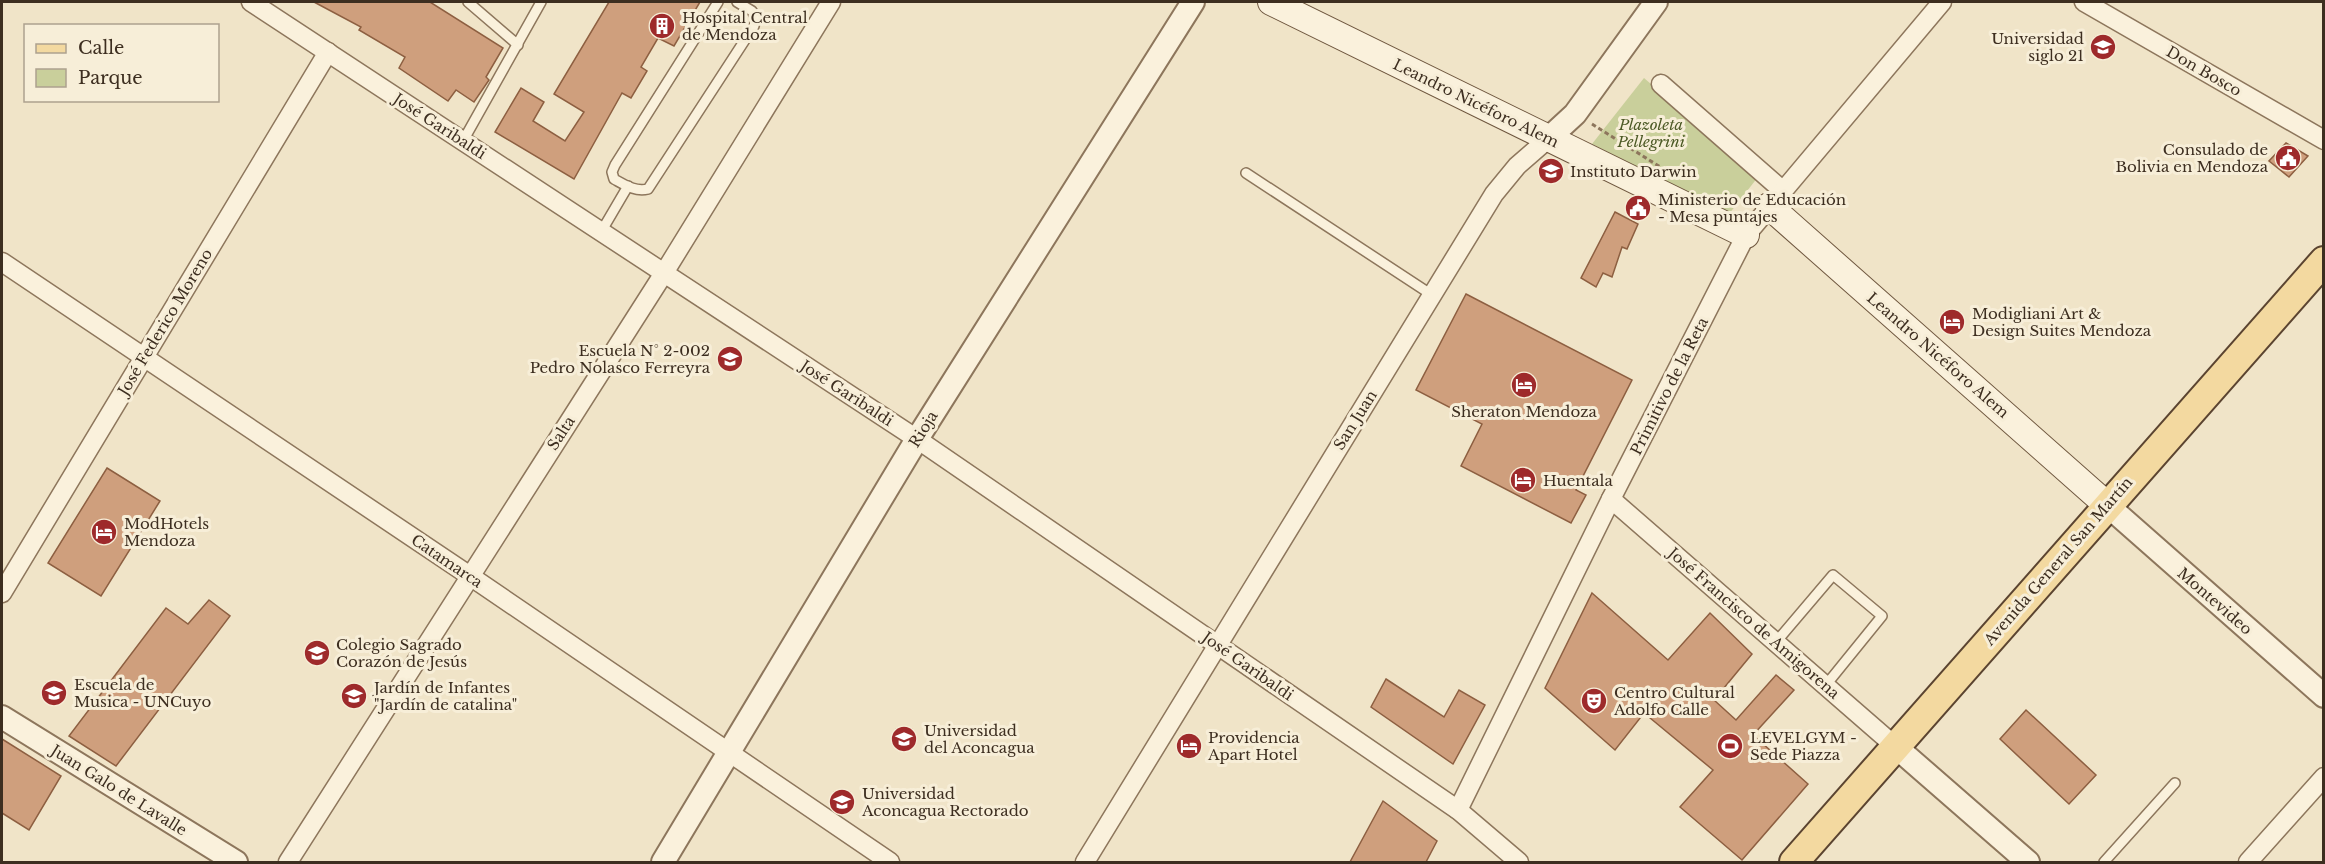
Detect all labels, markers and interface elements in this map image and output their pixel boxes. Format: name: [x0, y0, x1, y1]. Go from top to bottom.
place label: Hospital Central de Mendoza: [682, 8, 808, 44]
building icon: Hospital Central de Mendoza: [647, 11, 677, 41]
legend: [24, 24, 219, 102]
place label: Universidad siglo 21: [1991, 29, 2084, 65]
school or university icon: Universidad siglo 21: [2088, 32, 2118, 62]
text: Calle: [78, 37, 124, 59]
street label: Don Bosco: [2163, 42, 2245, 100]
street label: Leandro Nicéforo Alem: [1390, 55, 1562, 151]
text: Parque: [78, 67, 143, 89]
street label: José Garibaldi: [388, 88, 490, 163]
park label: Plazoleta Pellegrini: [1616, 115, 1686, 151]
place label: Consulado de Bolivia en Mendoza: [2115, 140, 2269, 176]
public building icon: Consulado de Bolivia en Mendoza: [2273, 143, 2303, 173]
school or university icon: Instituto Darwin: [1536, 156, 1566, 186]
place label: Instituto Darwin: [1570, 162, 1697, 181]
place label: Ministerio de Educación - Mesa puntajes: [1658, 190, 1846, 226]
public building icon: Ministerio de Educación - Mesa puntajes: [1623, 193, 1653, 223]
street label: José Federico Moreno: [113, 245, 216, 400]
street label: Leandro Nicéforo Alem: [1863, 288, 2013, 422]
place label: Modigliani Art & Design Suites Mendoza: [1972, 304, 2152, 340]
hotel icon: Modigliani Art & Design Suites Mendoza: [1937, 307, 1967, 337]
street label: Primitivo de la Reta: [1626, 313, 1712, 458]
place label: Escuela N° 2-002 Pedro Nolasco Ferreyra: [530, 341, 711, 377]
school or university icon: Escuela N° 2-002 Pedro Nolasco Ferreyra: [715, 344, 745, 374]
street label: José Garibaldi: [795, 355, 897, 430]
hotel icon: Sheraton Mendoza: [1509, 370, 1539, 400]
street label: San Juan: [1329, 387, 1381, 453]
place label: Sheraton Mendoza: [1451, 402, 1597, 421]
street label: Rioja: [904, 407, 942, 451]
street label: Salta: [543, 412, 579, 454]
hotel icon: Huentala: [1508, 465, 1538, 495]
place label: Huentala: [1543, 471, 1613, 490]
street label: Avenida General San Martín: [1979, 473, 2136, 650]
place label: ModHotels Mendoza: [124, 514, 209, 550]
hotel icon: ModHotels Mendoza: [89, 517, 119, 547]
street label: Catamarca: [408, 530, 487, 592]
street label: José Francisco de Amigorena: [1663, 542, 1844, 703]
street label: Montevideo: [2174, 563, 2256, 639]
street label: José Garibaldi: [1197, 626, 1297, 704]
place label: Colegio Sagrado Corazón de Jesús: [336, 635, 467, 671]
school or university icon: Colegio Sagrado Corazón de Jesús: [302, 638, 332, 668]
place label: Escuela de Musica - UNCuyo: [74, 675, 211, 711]
school or university icon: Escuela de Musica - UNCuyo: [39, 678, 69, 708]
place label: Jardín de Infantes "Jardín de catalina": [372, 678, 517, 714]
school or university icon: Jardín de Infantes "Jardín de catalina": [339, 681, 369, 711]
place label: Centro Cultural Adolfo Calle: [1613, 683, 1735, 719]
theatre icon: Centro Cultural Adolfo Calle: [1579, 686, 1609, 716]
place label: Universidad del Aconcagua: [924, 721, 1035, 757]
school or university icon: Universidad del Aconcagua: [889, 724, 919, 754]
place label: Providencia Apart Hotel: [1207, 728, 1300, 764]
place label: LEVELGYM - Sede Piazza: [1750, 728, 1857, 764]
hotel icon: Providencia Apart Hotel: [1174, 731, 1204, 761]
sports icon: LEVELGYM - Sede Piazza: [1715, 731, 1745, 761]
street label: Juan Galo de Lavalle: [46, 739, 190, 840]
place label: Universidad Aconcagua Rectorado: [861, 784, 1029, 820]
school or university icon: Universidad Aconcagua Rectorado: [827, 787, 857, 817]

